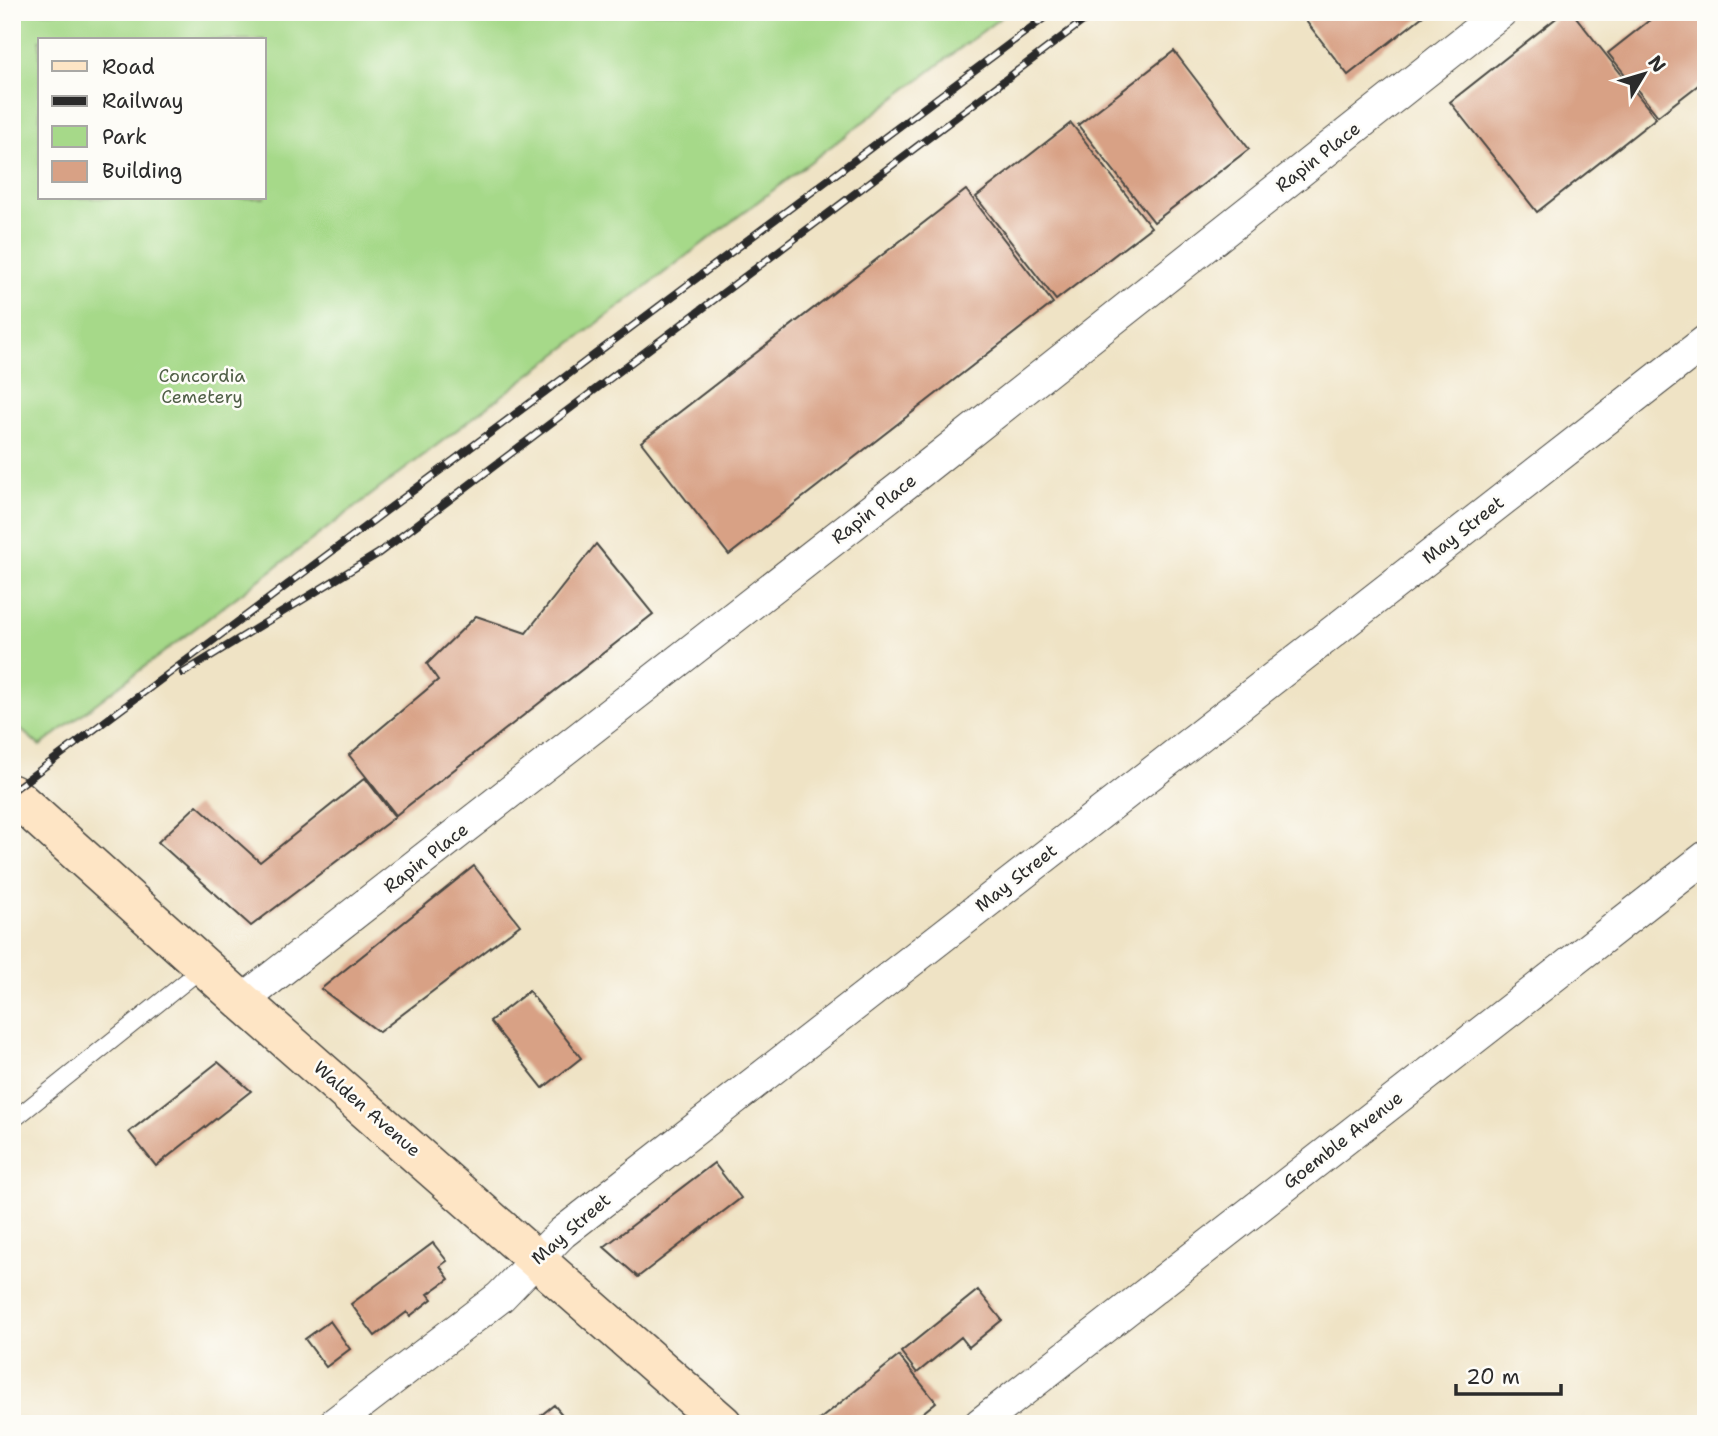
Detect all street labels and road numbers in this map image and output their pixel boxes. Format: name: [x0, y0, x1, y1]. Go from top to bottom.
street label: Rapin Place: [1271, 116, 1365, 198]
street label: Rapin Place: [827, 468, 921, 550]
street label: May Street: [1417, 490, 1509, 569]
street label: Rapin Place: [379, 817, 473, 899]
street label: May Street: [970, 838, 1062, 917]
street label: Walden Avenue: [308, 1056, 426, 1162]
street label: Goemble Avenue: [1278, 1086, 1408, 1194]
street label: May Street: [526, 1188, 616, 1270]

